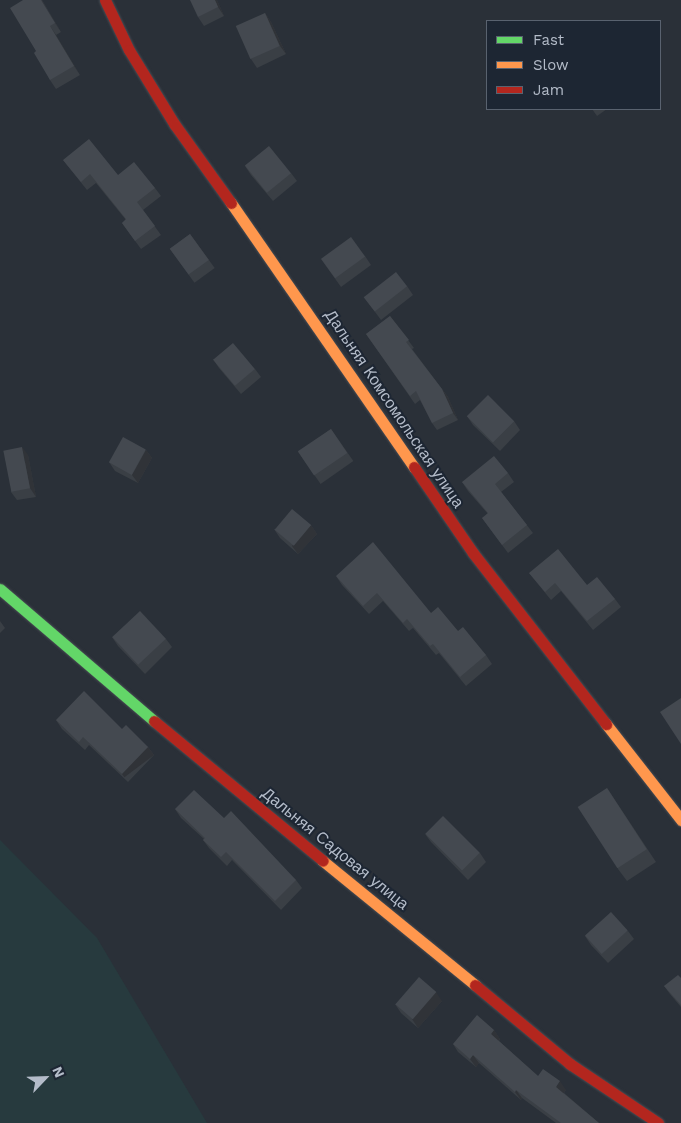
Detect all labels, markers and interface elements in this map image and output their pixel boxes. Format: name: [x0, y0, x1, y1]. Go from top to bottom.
legend: [486, 20, 661, 110]
text: Fast: [533, 31, 564, 49]
text: Slow: [533, 56, 569, 74]
text: Jam: [533, 81, 564, 99]
street label: Дальняя Комсомольская улица: [320, 306, 468, 512]
street label: Дальняя Садовая улица: [258, 784, 412, 914]
north arrow: [20, 1053, 70, 1103]
text: N: [49, 1064, 68, 1080]

